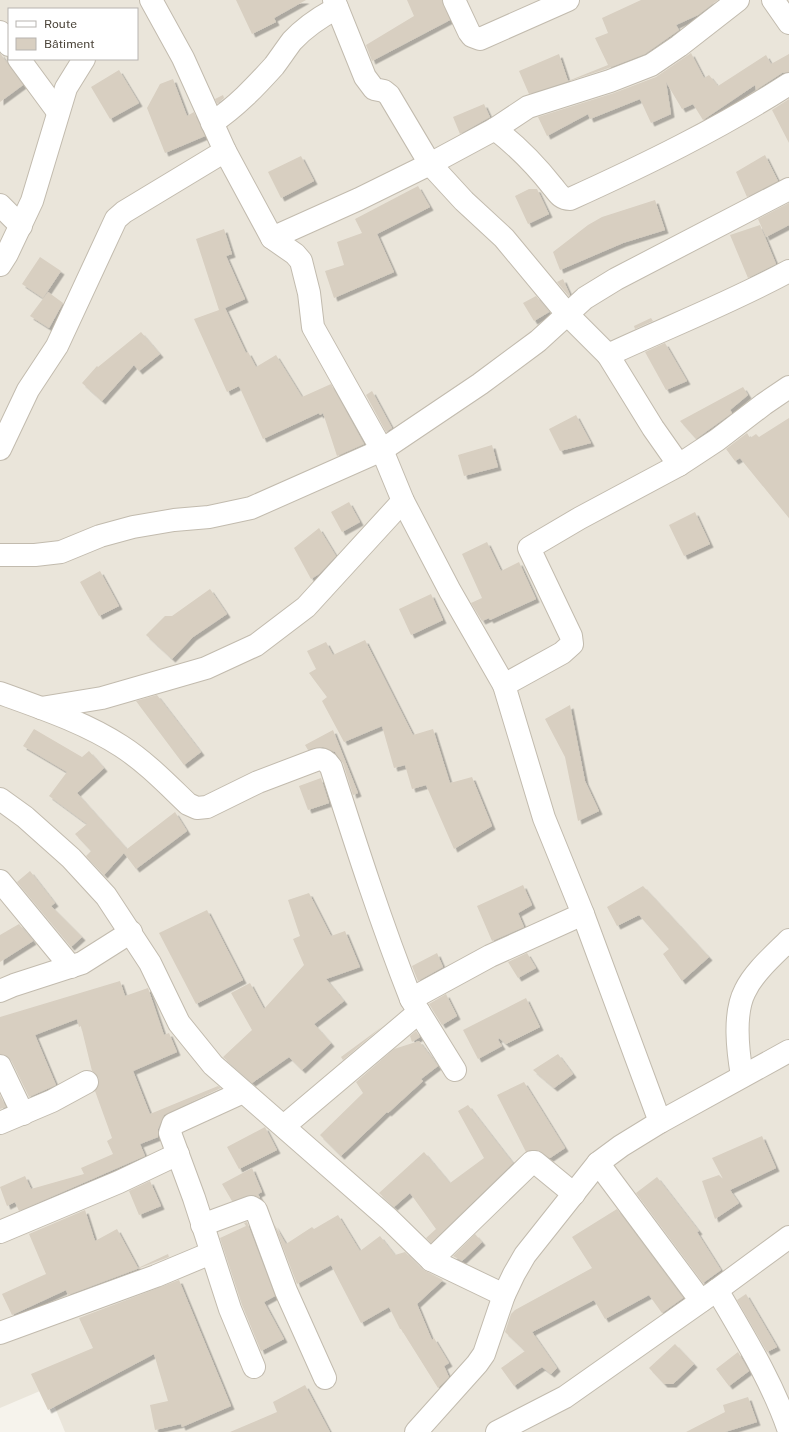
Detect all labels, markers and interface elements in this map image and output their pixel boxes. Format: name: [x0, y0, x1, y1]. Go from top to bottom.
legend: [8, 8, 138, 60]
text: Route: [44, 17, 77, 31]
text: Bâtiment: [44, 37, 95, 51]

